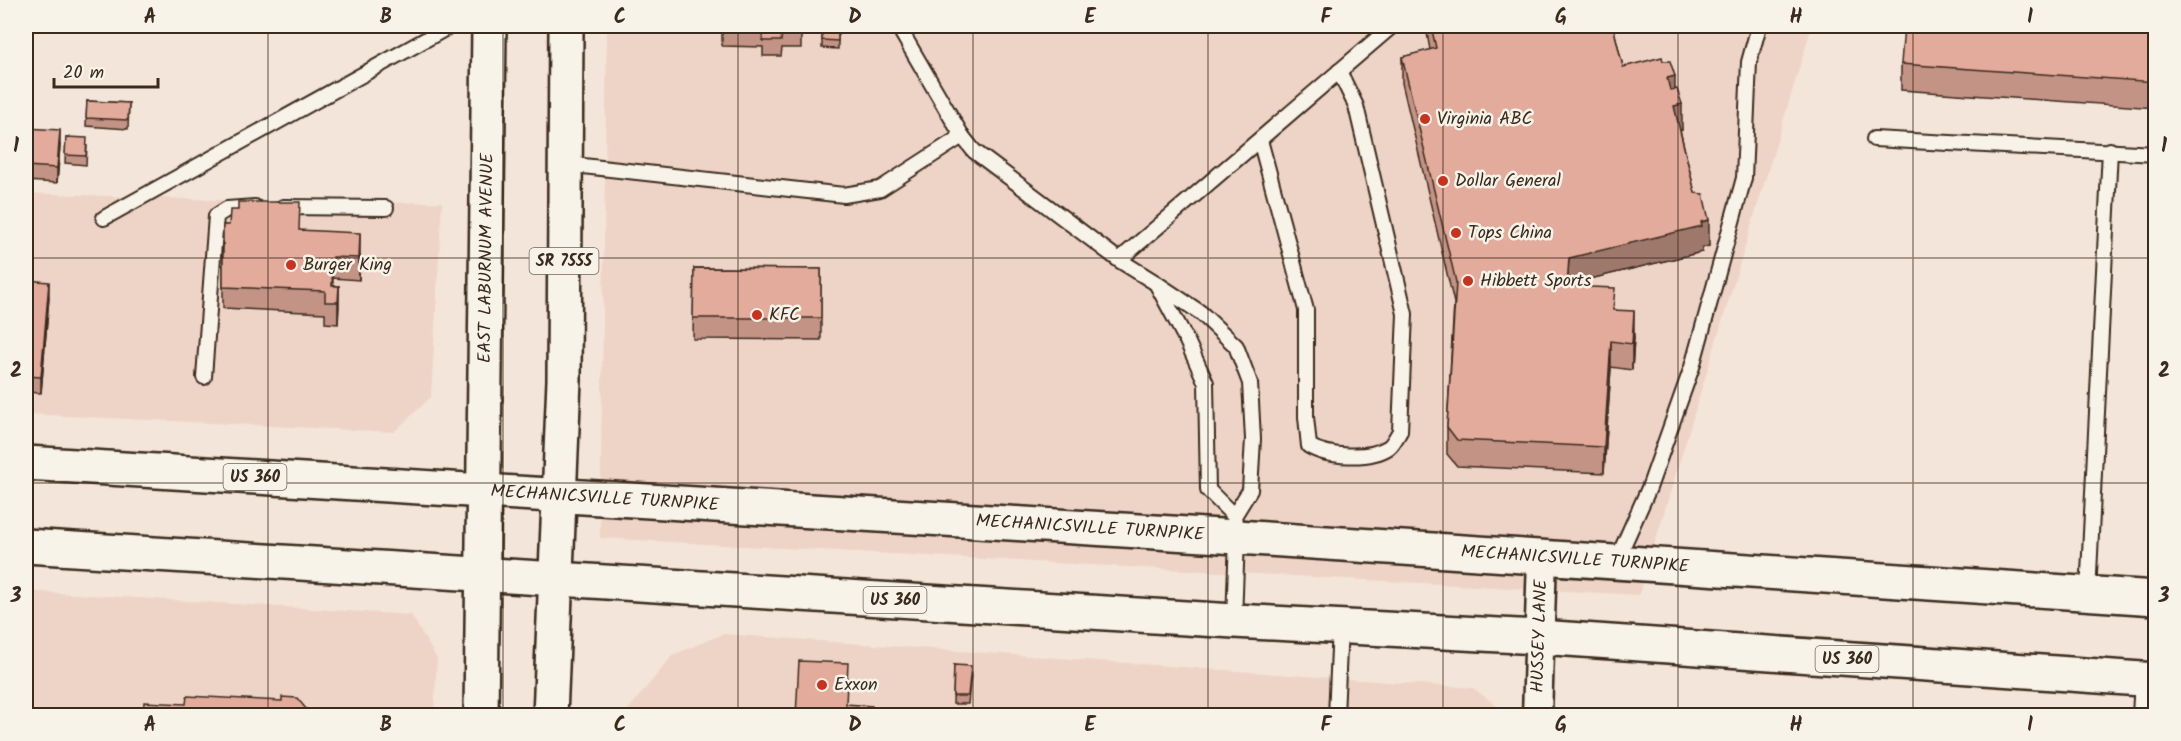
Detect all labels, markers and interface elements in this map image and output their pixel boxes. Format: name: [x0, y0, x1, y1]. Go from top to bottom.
text: A: [144, 2, 156, 34]
text: B: [380, 2, 392, 34]
text: C: [614, 2, 626, 34]
text: D: [848, 2, 862, 34]
text: E: [1084, 2, 1096, 34]
text: F: [1321, 2, 1333, 34]
text: G: [1555, 2, 1567, 34]
text: H: [1789, 2, 1803, 34]
text: I: [2027, 2, 2033, 34]
scale bar: [54, 51, 158, 89]
text: 20 m: [63, 59, 104, 88]
place label: Virginia ABC: [1437, 105, 1532, 134]
marker: Virginia ABC: [1418, 112, 1432, 126]
text: 1: [13, 131, 19, 163]
text: 1: [2161, 131, 2167, 163]
street label: EAST LABURNUM AVENUE: [471, 152, 502, 363]
place label: Dollar General: [1455, 167, 1561, 196]
marker: Dollar General: [1436, 174, 1450, 188]
place label: Tops China: [1468, 219, 1552, 248]
marker: Tops China: [1449, 226, 1463, 240]
road number: SR 7555: [530, 248, 598, 274]
place label: Burger King: [303, 251, 392, 280]
marker: Burger King: [284, 258, 298, 272]
place label: Hibbett Sports: [1480, 267, 1592, 296]
marker: Hibbett Sports: [1461, 274, 1475, 288]
place label: KFC: [769, 301, 800, 330]
marker: KFC: [750, 308, 764, 322]
text: 2: [10, 356, 22, 388]
text: 2: [2158, 356, 2170, 388]
road number: US 360: [224, 464, 286, 490]
street label: MECHANICSVILLE TURNPIKE: [490, 477, 721, 520]
street label: MECHANICSVILLE TURNPIKE: [975, 507, 1206, 550]
street label: MECHANICSVILLE TURNPIKE: [1460, 537, 1691, 582]
street label: HUSSEY LANE: [1523, 578, 1556, 693]
text: 3: [10, 581, 22, 613]
text: 3: [2158, 581, 2170, 613]
road number: US 360: [864, 587, 926, 613]
road number: US 360: [1816, 646, 1878, 672]
place label: Exxon: [834, 671, 878, 700]
marker: Exxon: [815, 678, 829, 692]
text: A: [144, 710, 156, 741]
text: B: [380, 710, 392, 741]
text: C: [614, 710, 626, 741]
text: D: [848, 710, 862, 741]
text: E: [1084, 710, 1096, 741]
text: F: [1321, 710, 1333, 741]
text: G: [1555, 710, 1567, 741]
text: H: [1789, 710, 1803, 741]
text: I: [2027, 710, 2033, 741]

